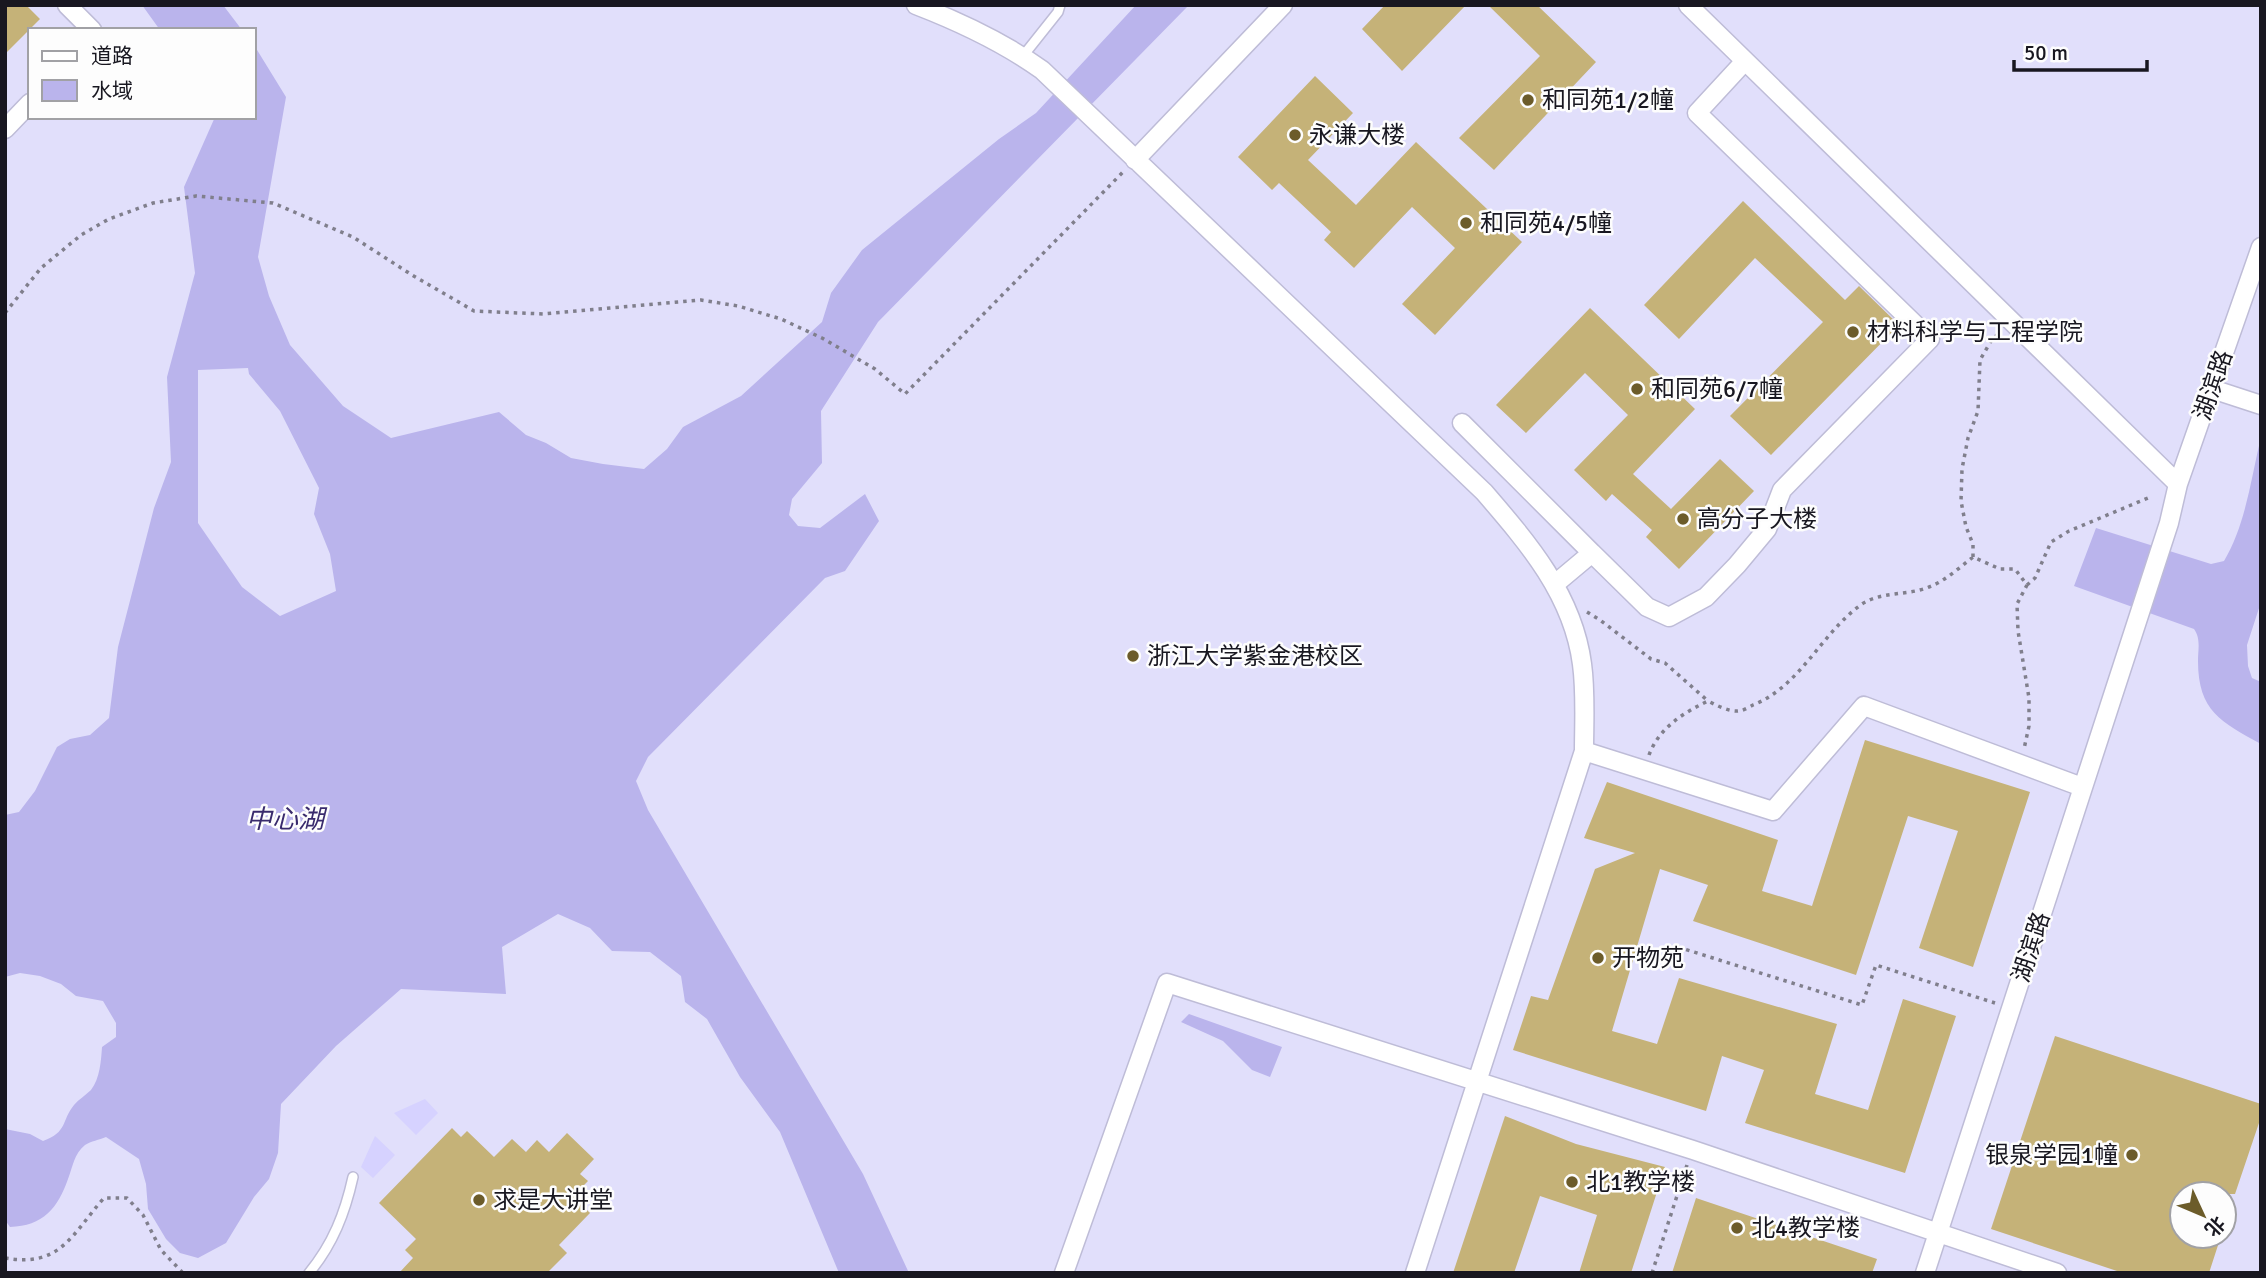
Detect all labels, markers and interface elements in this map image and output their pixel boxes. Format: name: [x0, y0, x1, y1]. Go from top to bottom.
legend: [28, 28, 256, 119]
scale bar: [2014, 28, 2147, 72]
text: 50 m: [2024, 40, 2068, 66]
text: 道路: [91, 43, 133, 69]
text: 水域: [91, 78, 133, 104]
place label: 和同苑1/2幢: [1542, 85, 1674, 115]
marker: 和同苑1/2幢: [1520, 92, 1536, 108]
place label: 永谦大楼: [1309, 120, 1405, 150]
marker: 永谦大楼: [1287, 127, 1303, 143]
place label: 和同苑4/5幢: [1480, 208, 1612, 238]
marker: 和同苑4/5幢: [1458, 215, 1474, 231]
place label: 材料科学与工程学院: [1867, 317, 2083, 347]
marker: 材料科学与工程学院: [1845, 324, 1861, 340]
street label: 湖滨路: [2187, 346, 2239, 424]
place label: 和同苑6/7幢: [1651, 374, 1783, 404]
marker: 和同苑6/7幢: [1629, 381, 1645, 397]
place label: 高分子大楼: [1697, 504, 1817, 534]
marker: 高分子大楼: [1675, 511, 1691, 527]
place label: 浙江大学紫金港校区: [1147, 641, 1363, 671]
marker: 浙江大学紫金港校区: [1125, 648, 1141, 664]
water label: 中心湖: [246, 804, 328, 836]
street label: 湖滨路: [2006, 908, 2056, 986]
place label: 开物苑: [1612, 943, 1684, 973]
marker: 开物苑: [1590, 950, 1606, 966]
place label: 银泉学园1幢: [1985, 1140, 2118, 1170]
marker: 银泉学园1幢: [2124, 1147, 2140, 1163]
place label: 北1教学楼: [1586, 1167, 1695, 1197]
marker: 北1教学楼: [1564, 1174, 1580, 1190]
north arrow: [2168, 1180, 2238, 1250]
place label: 求是大讲堂: [493, 1185, 613, 1215]
marker: 求是大讲堂: [471, 1192, 487, 1208]
text: 北: [2199, 1211, 2230, 1241]
place label: 北4教学楼: [1751, 1213, 1860, 1243]
marker: 北4教学楼: [1729, 1220, 1745, 1236]

